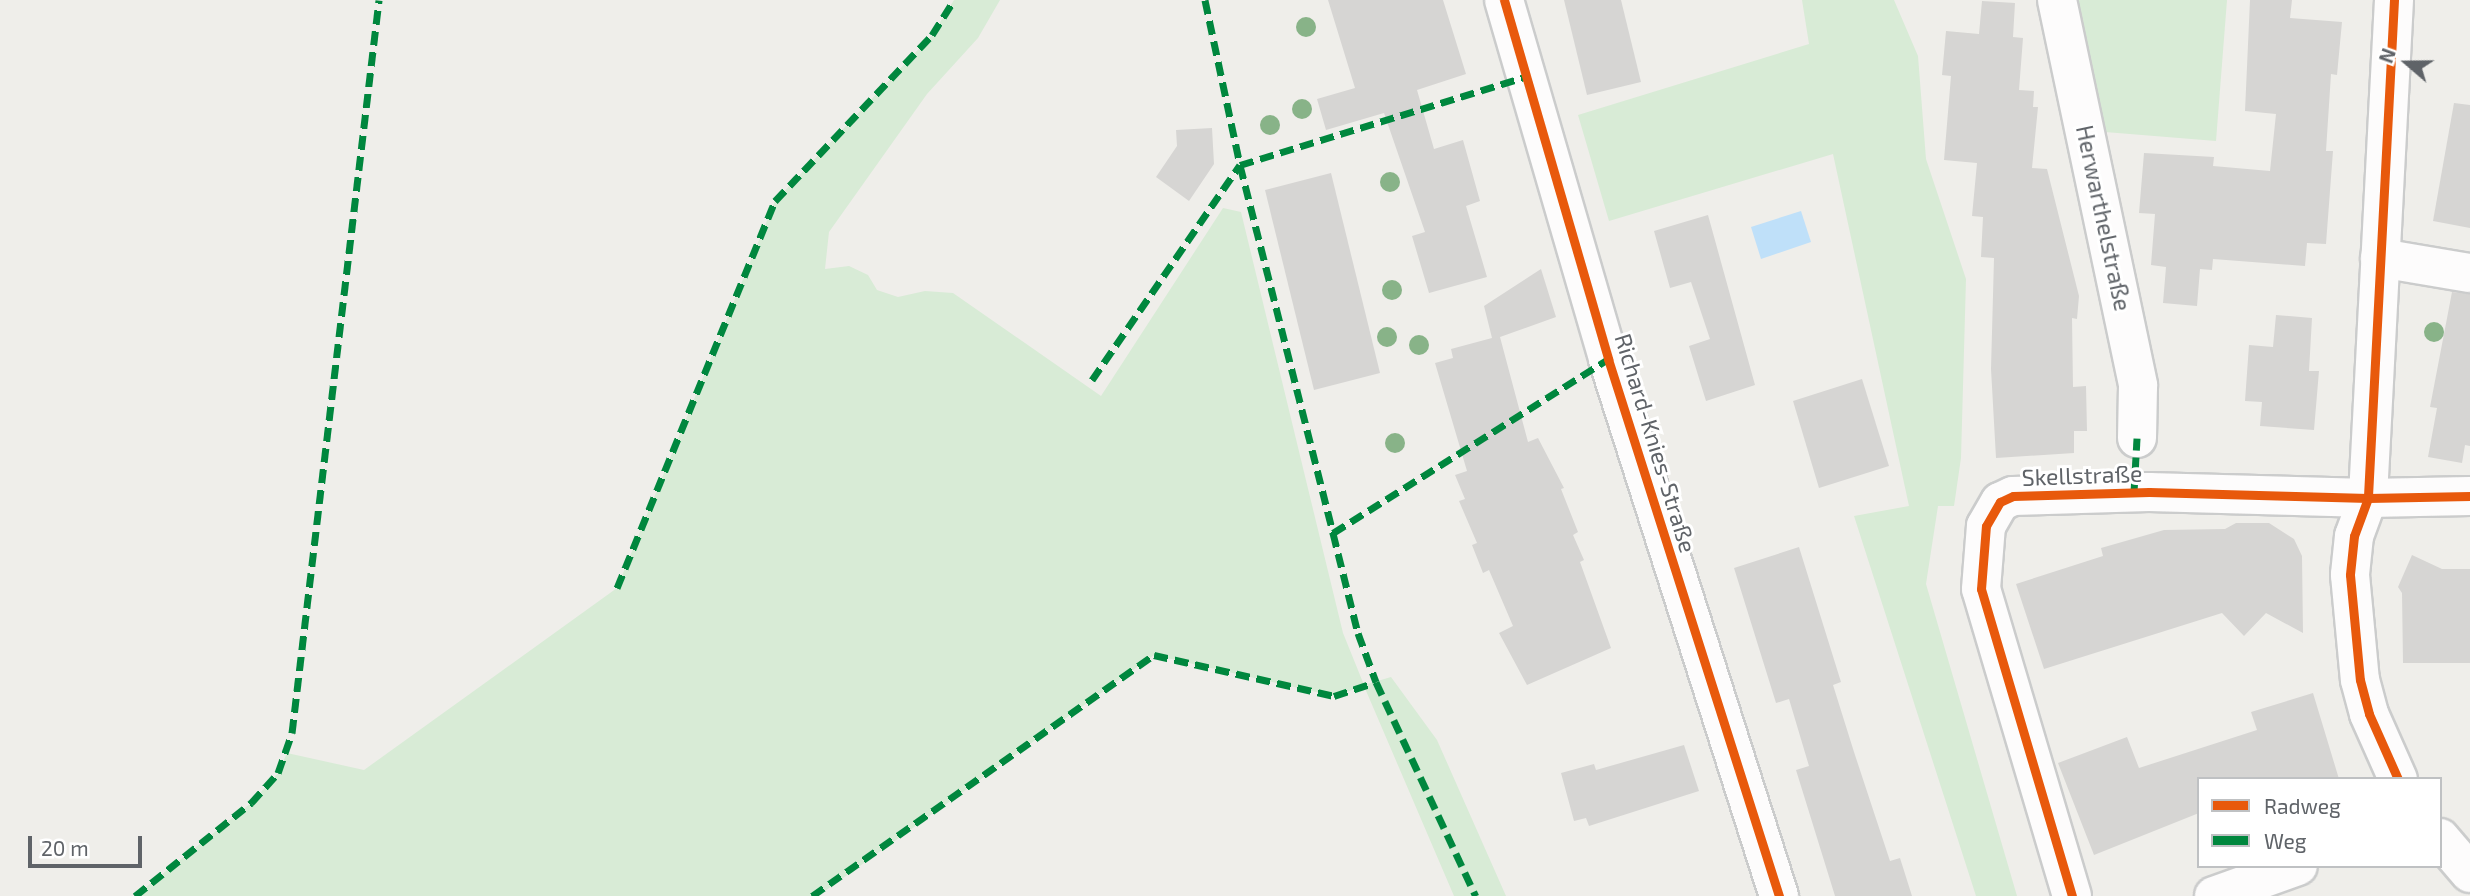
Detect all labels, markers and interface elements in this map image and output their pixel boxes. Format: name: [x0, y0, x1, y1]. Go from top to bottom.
north arrow: [2372, 28, 2442, 98]
text: N: [2374, 45, 2400, 66]
street label: Herwarthelstraße: [2071, 123, 2137, 313]
street label: Richard-Knies-Straße: [1610, 330, 1702, 556]
street label: Skellstraße: [2021, 459, 2143, 491]
legend: [2197, 777, 2442, 868]
text: Radweg: [2264, 793, 2341, 818]
scale bar: [32, 822, 145, 866]
text: Weg: [2264, 828, 2307, 853]
text: 20 m: [41, 835, 89, 860]

